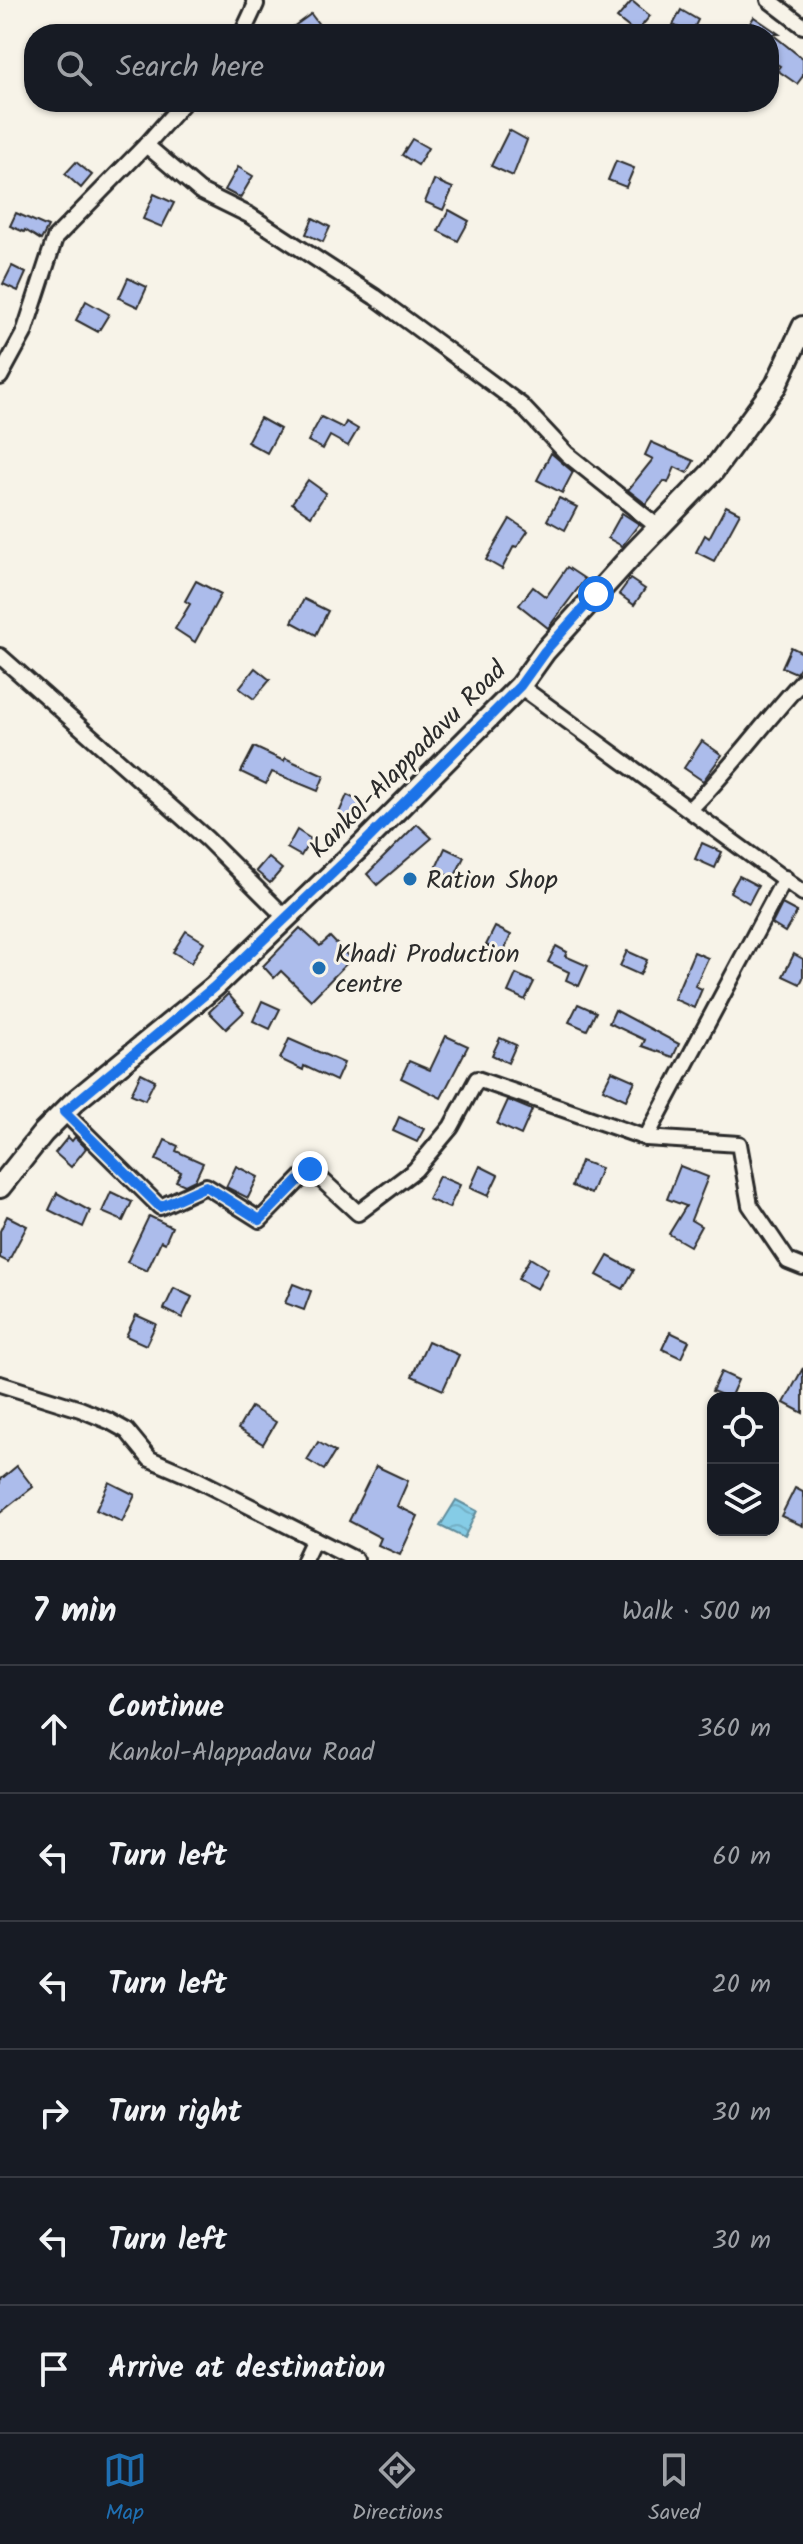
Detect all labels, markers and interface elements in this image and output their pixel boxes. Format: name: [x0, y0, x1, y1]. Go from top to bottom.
search box: [24, 24, 779, 112]
text: Search here: [116, 44, 264, 92]
icon: search: [52, 46, 96, 90]
route start: [578, 576, 614, 612]
street label: Kankol-Alappadavu Road: [299, 651, 518, 869]
place label: Ration Shop: [426, 860, 558, 902]
marker: Ration Shop: [401, 870, 419, 888]
place label: Khadi Production centre: [335, 934, 520, 1006]
marker: Khadi Production centre: [310, 959, 328, 977]
route end: [292, 1151, 328, 1187]
map controls: [707, 1392, 779, 1536]
button: locate: [707, 1392, 779, 1464]
button: layers: [707, 1464, 779, 1536]
text: 7 min: [32, 1585, 117, 1639]
text: Walk · 500 m: [622, 1591, 771, 1633]
text: Continue: [108, 1684, 224, 1732]
icon: ahead: [32, 1707, 76, 1751]
text: 360 m: [698, 1708, 771, 1750]
text: Kankol-Alappadavu Road: [108, 1732, 374, 1774]
text: Turn left: [108, 1833, 227, 1881]
icon: left: [32, 1835, 76, 1879]
text: 60 m: [712, 1836, 771, 1878]
text: Turn left: [108, 1961, 227, 2009]
icon: left: [32, 1963, 76, 2007]
text: 20 m: [712, 1964, 771, 2006]
text: Turn right: [108, 2089, 241, 2137]
icon: right: [32, 2091, 76, 2135]
text: 30 m: [712, 2092, 771, 2134]
text: Turn left: [108, 2217, 227, 2265]
icon: left: [32, 2219, 76, 2263]
text: 30 m: [712, 2220, 771, 2262]
text: Arrive at destination: [108, 2345, 385, 2393]
icon: arrive: [32, 2347, 76, 2391]
tab: Map: [103, 2448, 147, 2531]
tab: Directions: [352, 2448, 443, 2531]
tab: Saved: [648, 2448, 700, 2531]

